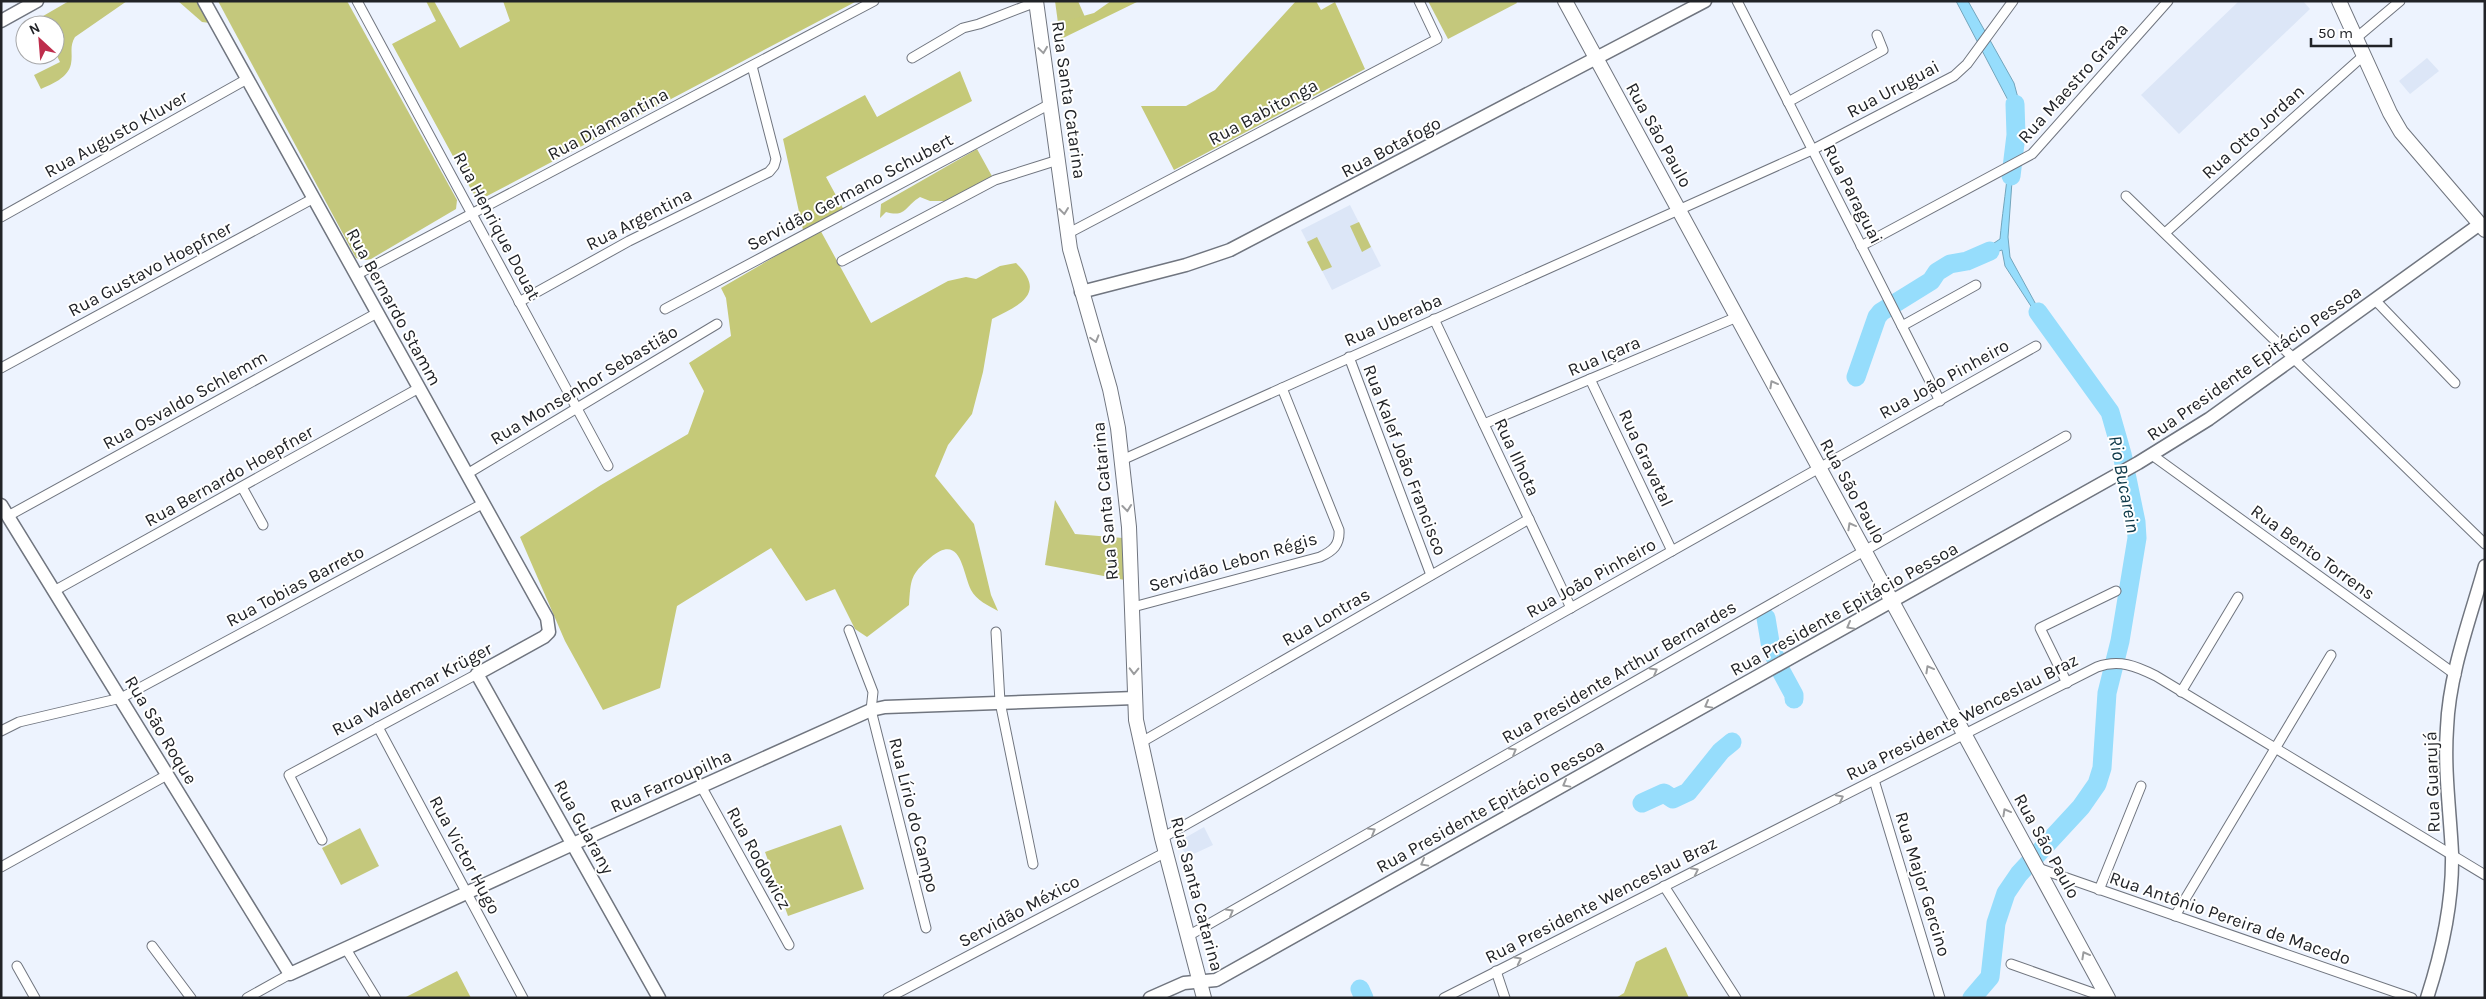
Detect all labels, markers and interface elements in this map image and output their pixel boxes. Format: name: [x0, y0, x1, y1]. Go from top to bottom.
north arrow: [15, 15, 65, 65]
scale bar: [2311, 15, 2391, 47]
street label: Rua Maestro Graxa: [2013, 18, 2133, 148]
text: N: [26, 19, 43, 39]
street label: Rua Santa Catarina: [1047, 20, 1091, 180]
text: 50 m: [2318, 24, 2353, 42]
one-way arrow: [1037, 46, 1048, 54]
street label: Rua Uruguai: [1843, 55, 1943, 123]
street label: Rua Babitonga: [1205, 74, 1321, 150]
street label: Rua São Paulo: [1621, 79, 1697, 191]
street label: Rua Otto Jordan: [2197, 80, 2309, 184]
street label: Rua Diamantina: [544, 83, 672, 165]
street label: Rua Augusto Kluver: [41, 85, 192, 183]
street label: Rua Botafogo: [1337, 112, 1445, 182]
street label: Servidão Germano Schubert: [743, 128, 957, 256]
street label: Rua Paraguai: [1819, 141, 1887, 247]
street label: Rua Henrique Douat: [449, 148, 545, 304]
street label: Rua Argentina: [582, 183, 696, 255]
one-way arrow: [1059, 206, 1069, 215]
street label: Rua Gustavo Hoepfner: [64, 216, 236, 322]
street label: Rua Bernardo Stamm: [342, 225, 446, 389]
street label: Rua Presidente Epitácio Pessoa: [2142, 280, 2366, 446]
street label: Rua Uberaba: [1341, 289, 1445, 351]
street label: Rua Monsenhor Sebastião: [486, 320, 682, 450]
street label: Rua Içara: [1564, 331, 1644, 381]
one-way arrow: [1089, 334, 1100, 343]
street label: Rua João Pinheiro: [1875, 334, 2013, 424]
street label: Rua Osvaldo Schlemm: [99, 346, 271, 454]
street label: Rua Kalef João Francisco: [1358, 361, 1452, 559]
one-way arrow: [1770, 380, 1780, 389]
street label: Rua Gravatal: [1614, 406, 1678, 510]
street label: Rua Ilhota: [1489, 414, 1545, 500]
street label: Rua Bernardo Hoepfner: [141, 420, 318, 532]
street label: Rua Santa Catarina: [1087, 421, 1123, 581]
water label: Rio Bucarein: [2104, 433, 2144, 535]
street label: Rua São Paulo: [1815, 435, 1891, 547]
street label: Rua Bento Torrens: [2247, 500, 2379, 604]
one-way arrow: [1121, 505, 1132, 513]
one-way arrow: [1847, 523, 1857, 532]
street label: Servidão Lebon Régis: [1146, 527, 1320, 597]
street label: Rua João Pinheiro: [1522, 533, 1660, 623]
street label: Rua Presidente Epitácio Pessoa: [1726, 537, 1962, 681]
street label: Rua Tobias Barreto: [222, 540, 368, 632]
street label: Rua Lontras: [1278, 583, 1374, 651]
street label: Rua Presidente Arthur Bernardes: [1498, 596, 1740, 748]
one-way arrow: [1846, 619, 1855, 629]
street label: Rua Waldemar Krüger: [328, 637, 496, 741]
street label: Rua Presidente Wenceslau Braz: [1842, 649, 2082, 785]
one-way arrow: [1925, 665, 1935, 674]
one-way arrow: [1129, 667, 1139, 675]
one-way arrow: [1649, 667, 1658, 677]
street label: Rua São Roque: [120, 672, 202, 788]
one-way arrow: [1704, 699, 1713, 709]
street label: Rua Guarujá: [2419, 731, 2445, 833]
street label: Rua Presidente Epitácio Pessoa: [1372, 734, 1608, 878]
street label: Rua Lírio do Campo: [884, 735, 944, 895]
street label: Rua Farroupilha: [607, 744, 735, 818]
one-way arrow: [1508, 747, 1517, 757]
street label: Rua Guarany: [549, 776, 619, 878]
one-way arrow: [1562, 778, 1571, 788]
street label: Rua São Paulo: [2009, 790, 2085, 902]
street label: Rua Victor Hugo: [424, 792, 506, 918]
one-way arrow: [1834, 794, 1843, 804]
street label: Rua Rodowicz: [722, 803, 796, 913]
one-way arrow: [2003, 808, 2013, 817]
street label: Rua Major Gercino: [1891, 809, 1955, 959]
street label: Rua Santa Catarina: [1166, 814, 1228, 974]
one-way arrow: [1366, 828, 1375, 838]
street label: Rua Presidente Wenceslau Braz: [1481, 832, 1721, 968]
one-way arrow: [1420, 857, 1429, 867]
street label: Rua Antônio Pereira de Macedo: [2107, 866, 2353, 970]
one-way arrow: [1689, 867, 1698, 877]
street label: Servidão México: [955, 870, 1083, 952]
one-way arrow: [1225, 908, 1234, 918]
one-way arrow: [2081, 951, 2091, 960]
one-way arrow: [1513, 956, 1522, 966]

